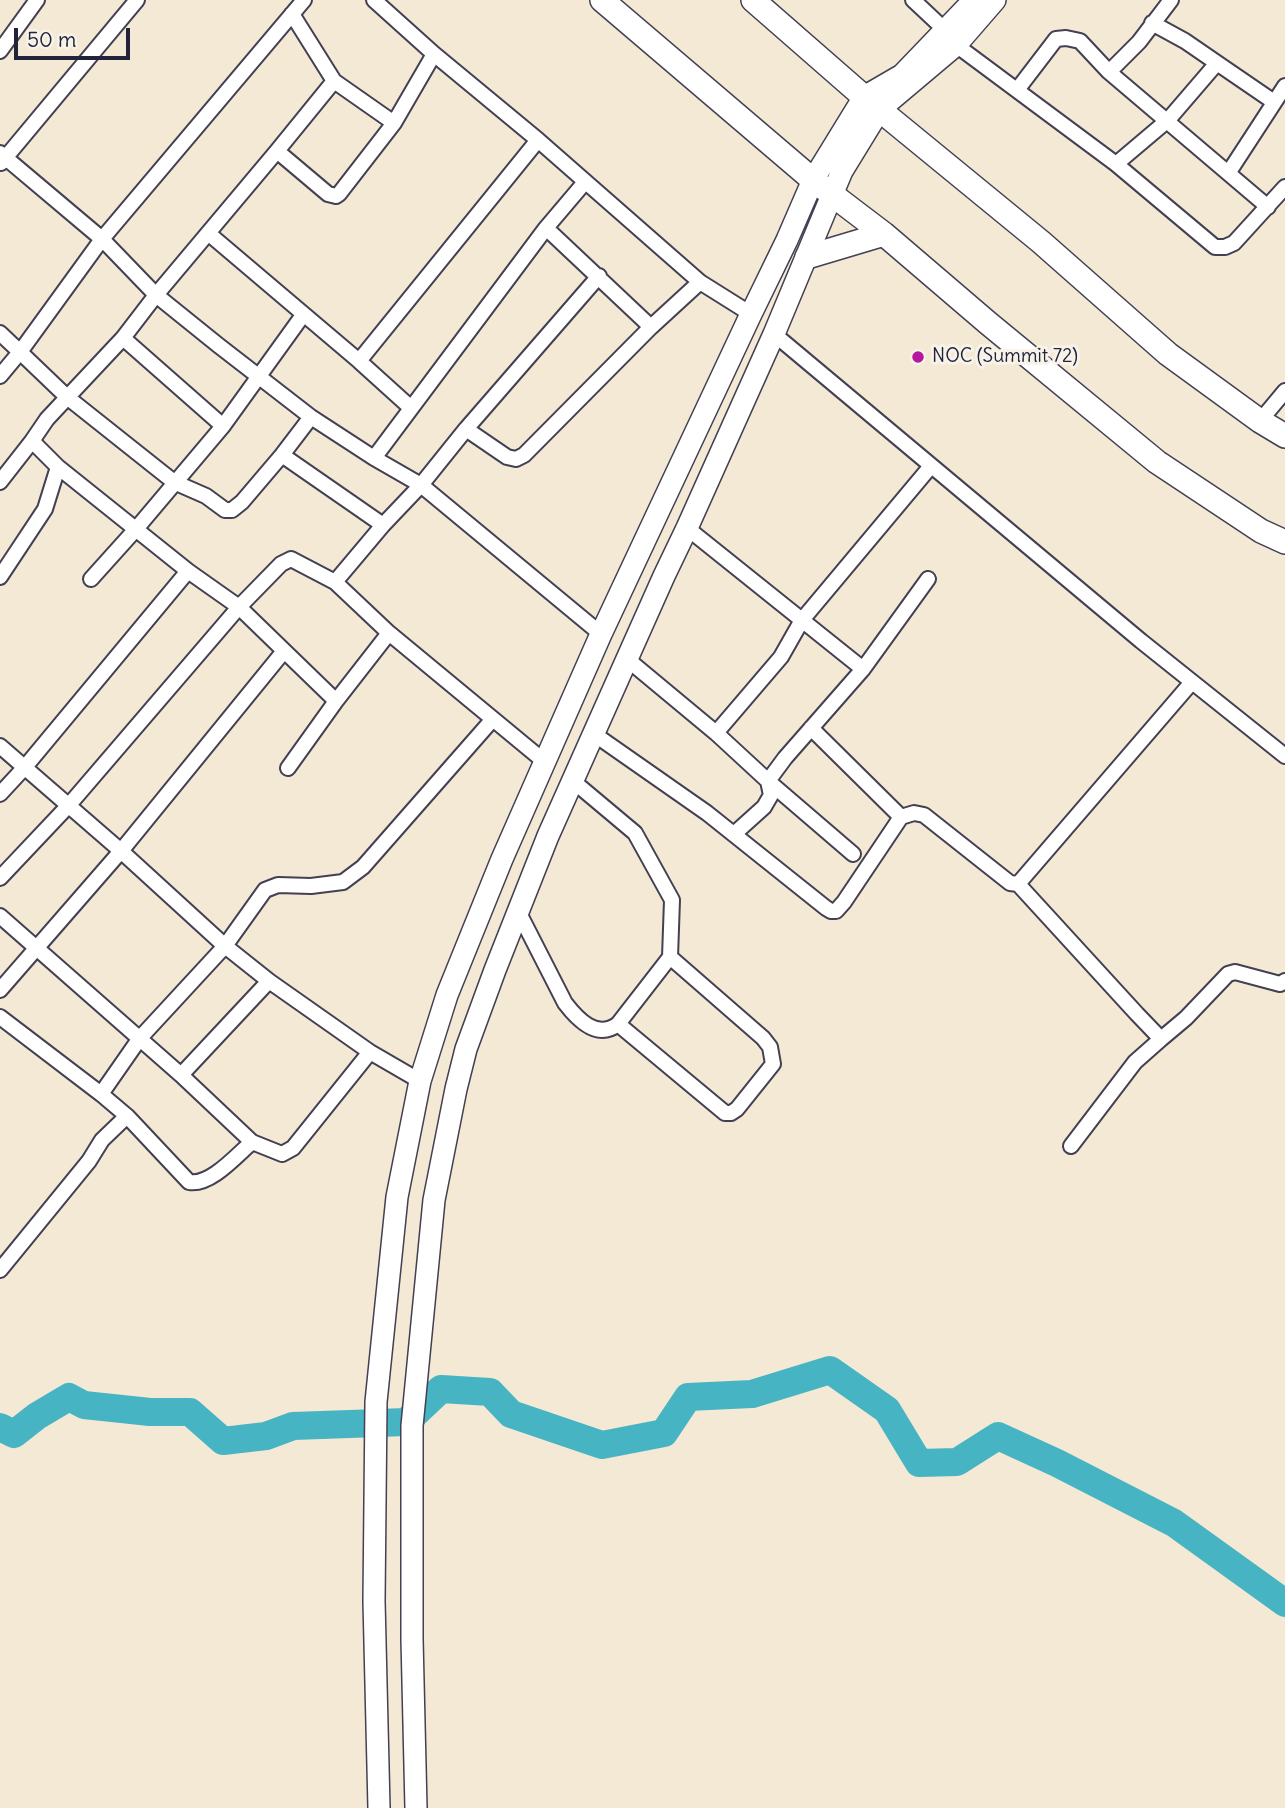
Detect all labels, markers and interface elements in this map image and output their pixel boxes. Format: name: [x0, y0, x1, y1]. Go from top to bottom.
scale bar: [18, 14, 133, 58]
text: 50 m: [27, 26, 76, 53]
place label: NOC (Summit 72): [932, 346, 1078, 368]
marker: NOC (Summit 72): [910, 349, 926, 365]

